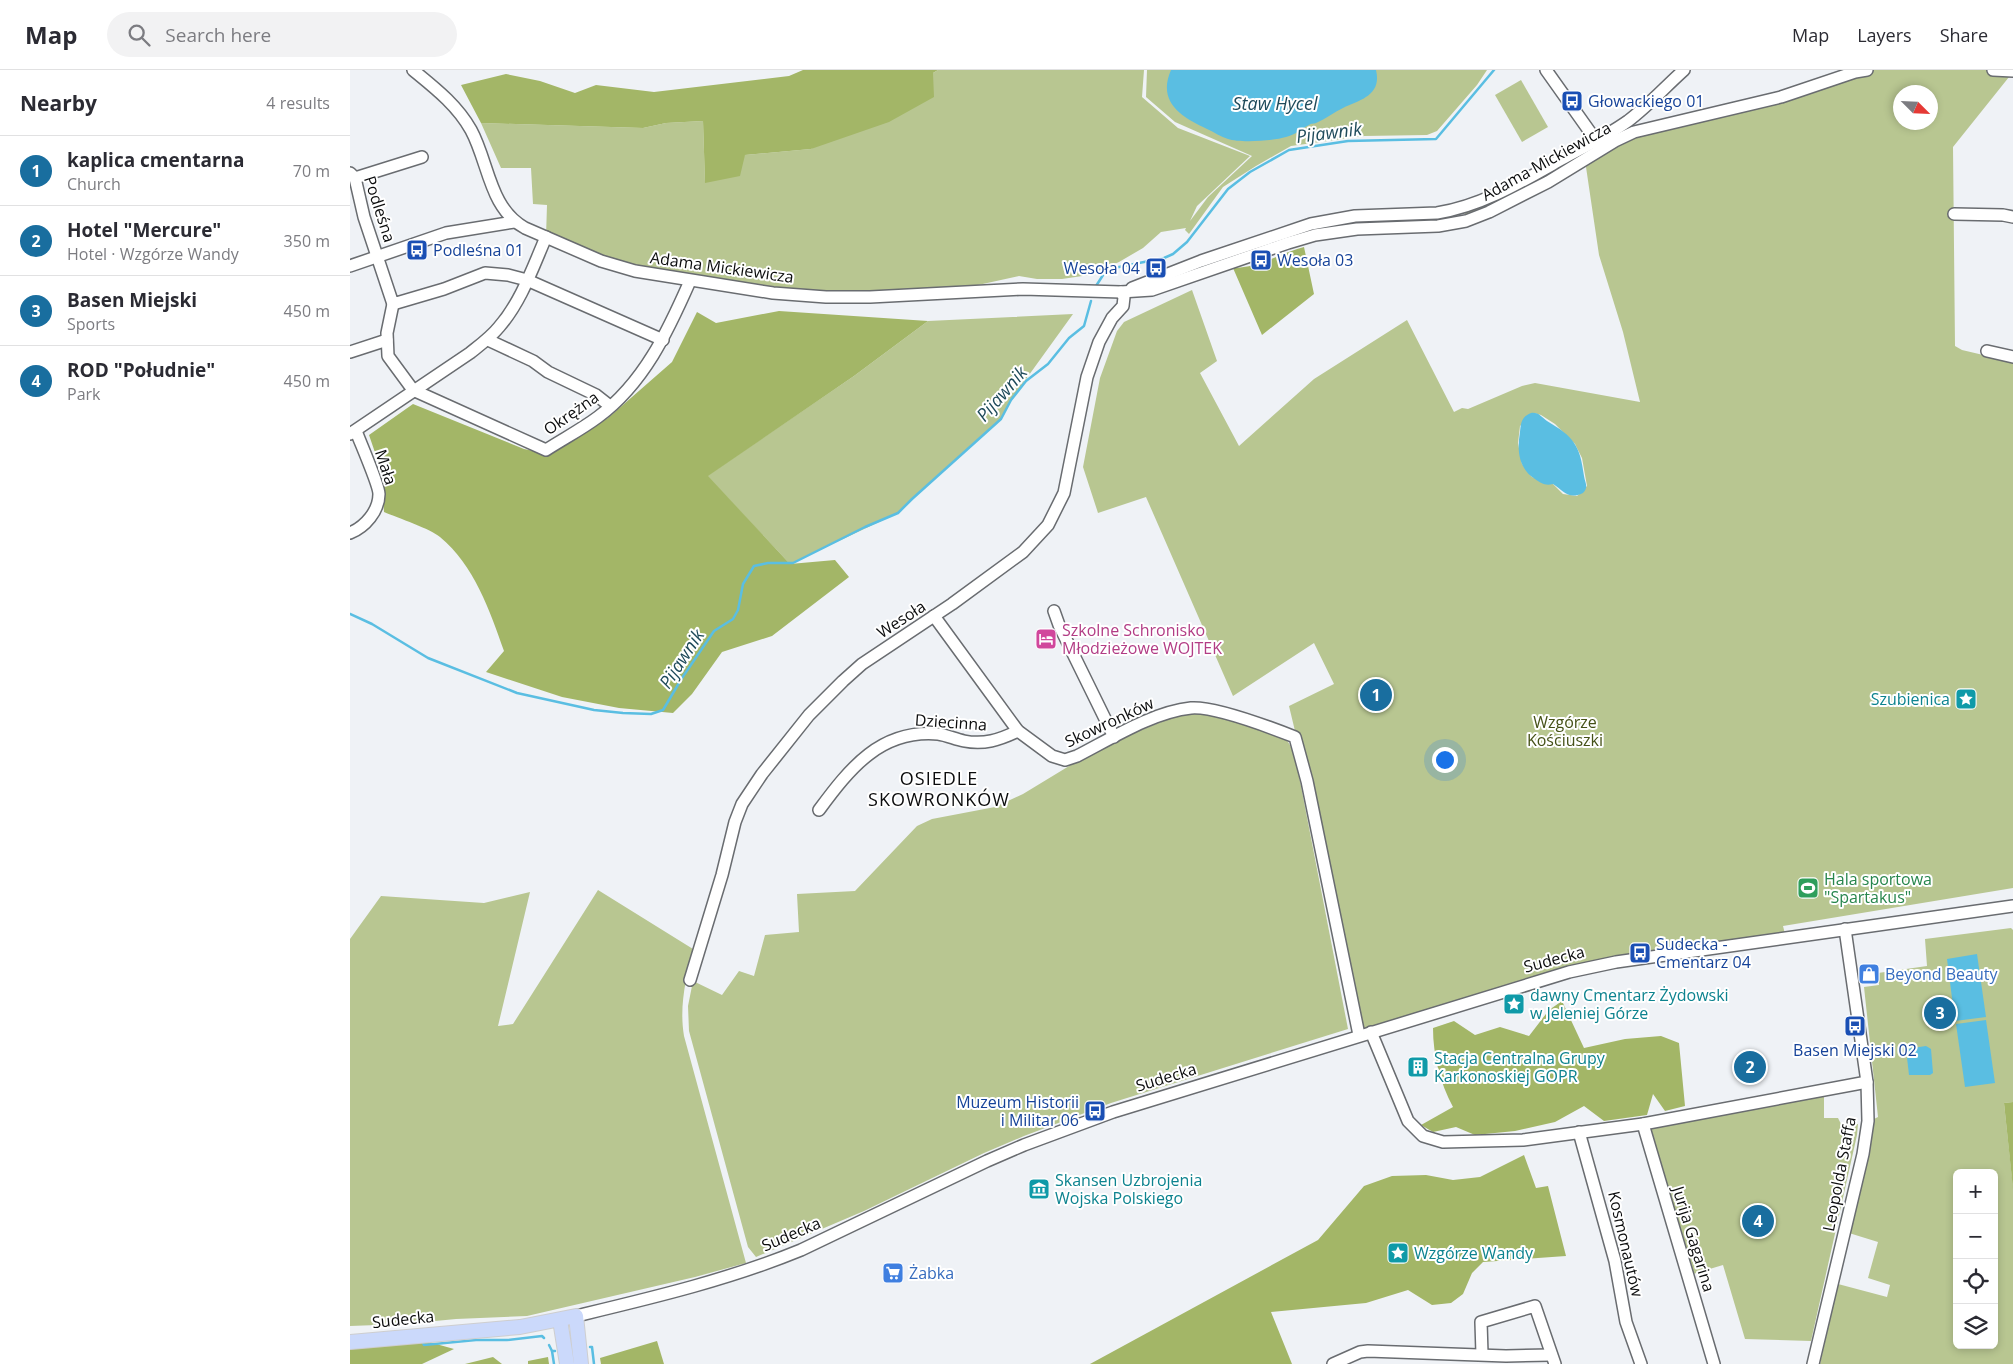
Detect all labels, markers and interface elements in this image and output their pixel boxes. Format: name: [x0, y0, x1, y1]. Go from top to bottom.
search box: [107, 12, 457, 57]
text: Map: [25, 18, 77, 51]
icon: search: [125, 21, 153, 49]
text: Search here: [165, 22, 271, 48]
text: Map: [1792, 23, 1829, 47]
text: Layers: [1857, 23, 1912, 47]
text: Share: [1940, 23, 1988, 47]
north arrow: [1893, 85, 1938, 130]
text: Nearby: [20, 89, 97, 117]
bus stop icon: Głowackiego 01: [1560, 89, 1584, 113]
place label: Głowackiego 01: [1588, 90, 1704, 112]
water label: Staw Hycel: [1233, 91, 1318, 115]
text: 4 results: [266, 92, 330, 114]
water label: Pijawnik: [1295, 116, 1364, 148]
street label: Adama Mickiewicza: [1477, 116, 1615, 206]
text: kaplica cmentarna: [67, 147, 245, 173]
text: 1: [31, 160, 41, 182]
text: 70 m: [293, 160, 330, 182]
text: Church: [67, 173, 121, 195]
street label: Podleśna: [359, 173, 401, 245]
text: Hotel "Mercure": [67, 217, 221, 243]
text: 2: [31, 230, 41, 252]
text: 350 m: [284, 230, 330, 252]
bus stop icon: Podleśna 01: [405, 238, 429, 262]
place label: Podleśna 01: [433, 239, 524, 261]
text: Hotel · Wzgórze Wandy: [67, 243, 239, 265]
street label: Adama Mickiewicza: [649, 246, 795, 288]
bus stop icon: Wesoła 03: [1249, 248, 1273, 272]
place label: Wesoła 03: [1277, 249, 1353, 271]
bus stop icon: Wesoła 04: [1144, 256, 1168, 280]
place label: Wesoła 04: [1064, 257, 1140, 279]
text: Basen Miejski: [67, 287, 197, 313]
text: 3: [31, 300, 41, 322]
text: 450 m: [284, 300, 330, 322]
text: Sports: [67, 313, 115, 335]
text: ROD "Południe": [67, 357, 215, 383]
water label: Pijawnik: [971, 360, 1033, 426]
text: 4: [31, 370, 41, 392]
text: 450 m: [284, 370, 330, 392]
text: Park: [67, 383, 100, 405]
street label: Okrężna: [539, 386, 603, 440]
street label: Mała: [370, 446, 402, 488]
street label: Wesoła: [872, 595, 930, 643]
place label: Szkolne Schronisko Młodzieżowe WOJTEK: [1062, 619, 1222, 659]
water label: Pijawnik: [653, 623, 710, 693]
hotel icon: Szkolne Schronisko Młodzieżowe WOJTEK: [1034, 627, 1058, 651]
pin: 1: [1360, 676, 1392, 714]
place icon: Szubienica: [1954, 687, 1978, 711]
place label: Szubienica: [1871, 688, 1950, 710]
street label: Skowronków: [1061, 692, 1158, 752]
street label: Dziecinna: [914, 709, 988, 735]
park label: Wzgórze Kościuszki: [1527, 711, 1603, 751]
your location: [1432, 747, 1458, 773]
district label: OSIEDLE SKOWRONKÓW: [868, 766, 1010, 811]
place label: Hala sportowa "Spartakus": [1824, 868, 1932, 908]
sports icon: Hala sportowa "Spartakus": [1796, 876, 1820, 900]
place label: Sudecka - Cmentarz 04: [1656, 933, 1751, 973]
street label: Sudecka: [1521, 940, 1587, 978]
bus stop icon: Sudecka - Cmentarz 04: [1628, 941, 1652, 965]
shop icon: Beyond Beauty: [1857, 962, 1881, 986]
place label: Beyond Beauty: [1885, 963, 1998, 985]
place label: dawny Cmentarz Żydowski w Jeleniej Górze: [1530, 984, 1729, 1024]
place icon: dawny Cmentarz Żydowski w Jeleniej Górze: [1502, 992, 1526, 1016]
pin: 3: [1924, 994, 1956, 1032]
bus stop icon: Basen Miejski 02: [1843, 1014, 1867, 1038]
place label: Basen Miejski 02: [1793, 1039, 1917, 1061]
place label: Stacja Centralna Grupy Karkonoskiej GOPR: [1434, 1047, 1606, 1087]
pin: 2: [1734, 1048, 1766, 1086]
building icon: Stacja Centralna Grupy Karkonoskiej GOPR: [1406, 1055, 1430, 1079]
street label: Sudecka: [1133, 1057, 1199, 1097]
place label: Muzeum Historii i Militar 06: [956, 1091, 1079, 1131]
bus stop icon: Muzeum Historii i Militar 06: [1083, 1099, 1107, 1123]
street label: Leopolda Staffa: [1817, 1115, 1861, 1233]
place label: Skansen Uzbrojenia Wojska Polskiego: [1055, 1169, 1202, 1209]
map controls: [1953, 1169, 1998, 1349]
button: +: [1953, 1169, 1998, 1214]
museum icon: Skansen Uzbrojenia Wojska Polskiego: [1027, 1177, 1051, 1201]
street label: Jurija Gagarina: [1667, 1182, 1720, 1294]
street label: Kosmonautów: [1603, 1189, 1649, 1300]
pin: 4: [1742, 1202, 1774, 1240]
street label: Sudecka: [758, 1212, 824, 1256]
button: −: [1953, 1214, 1998, 1259]
place icon: Wzgórze Wandy: [1386, 1241, 1410, 1265]
place label: Wzgórze Wandy: [1414, 1242, 1534, 1264]
button: locate: [1953, 1259, 1998, 1304]
supermarket icon: Żabka: [881, 1261, 905, 1285]
place label: Żabka: [909, 1262, 954, 1284]
button: layers: [1953, 1304, 1998, 1349]
street label: Sudecka: [371, 1305, 435, 1333]

